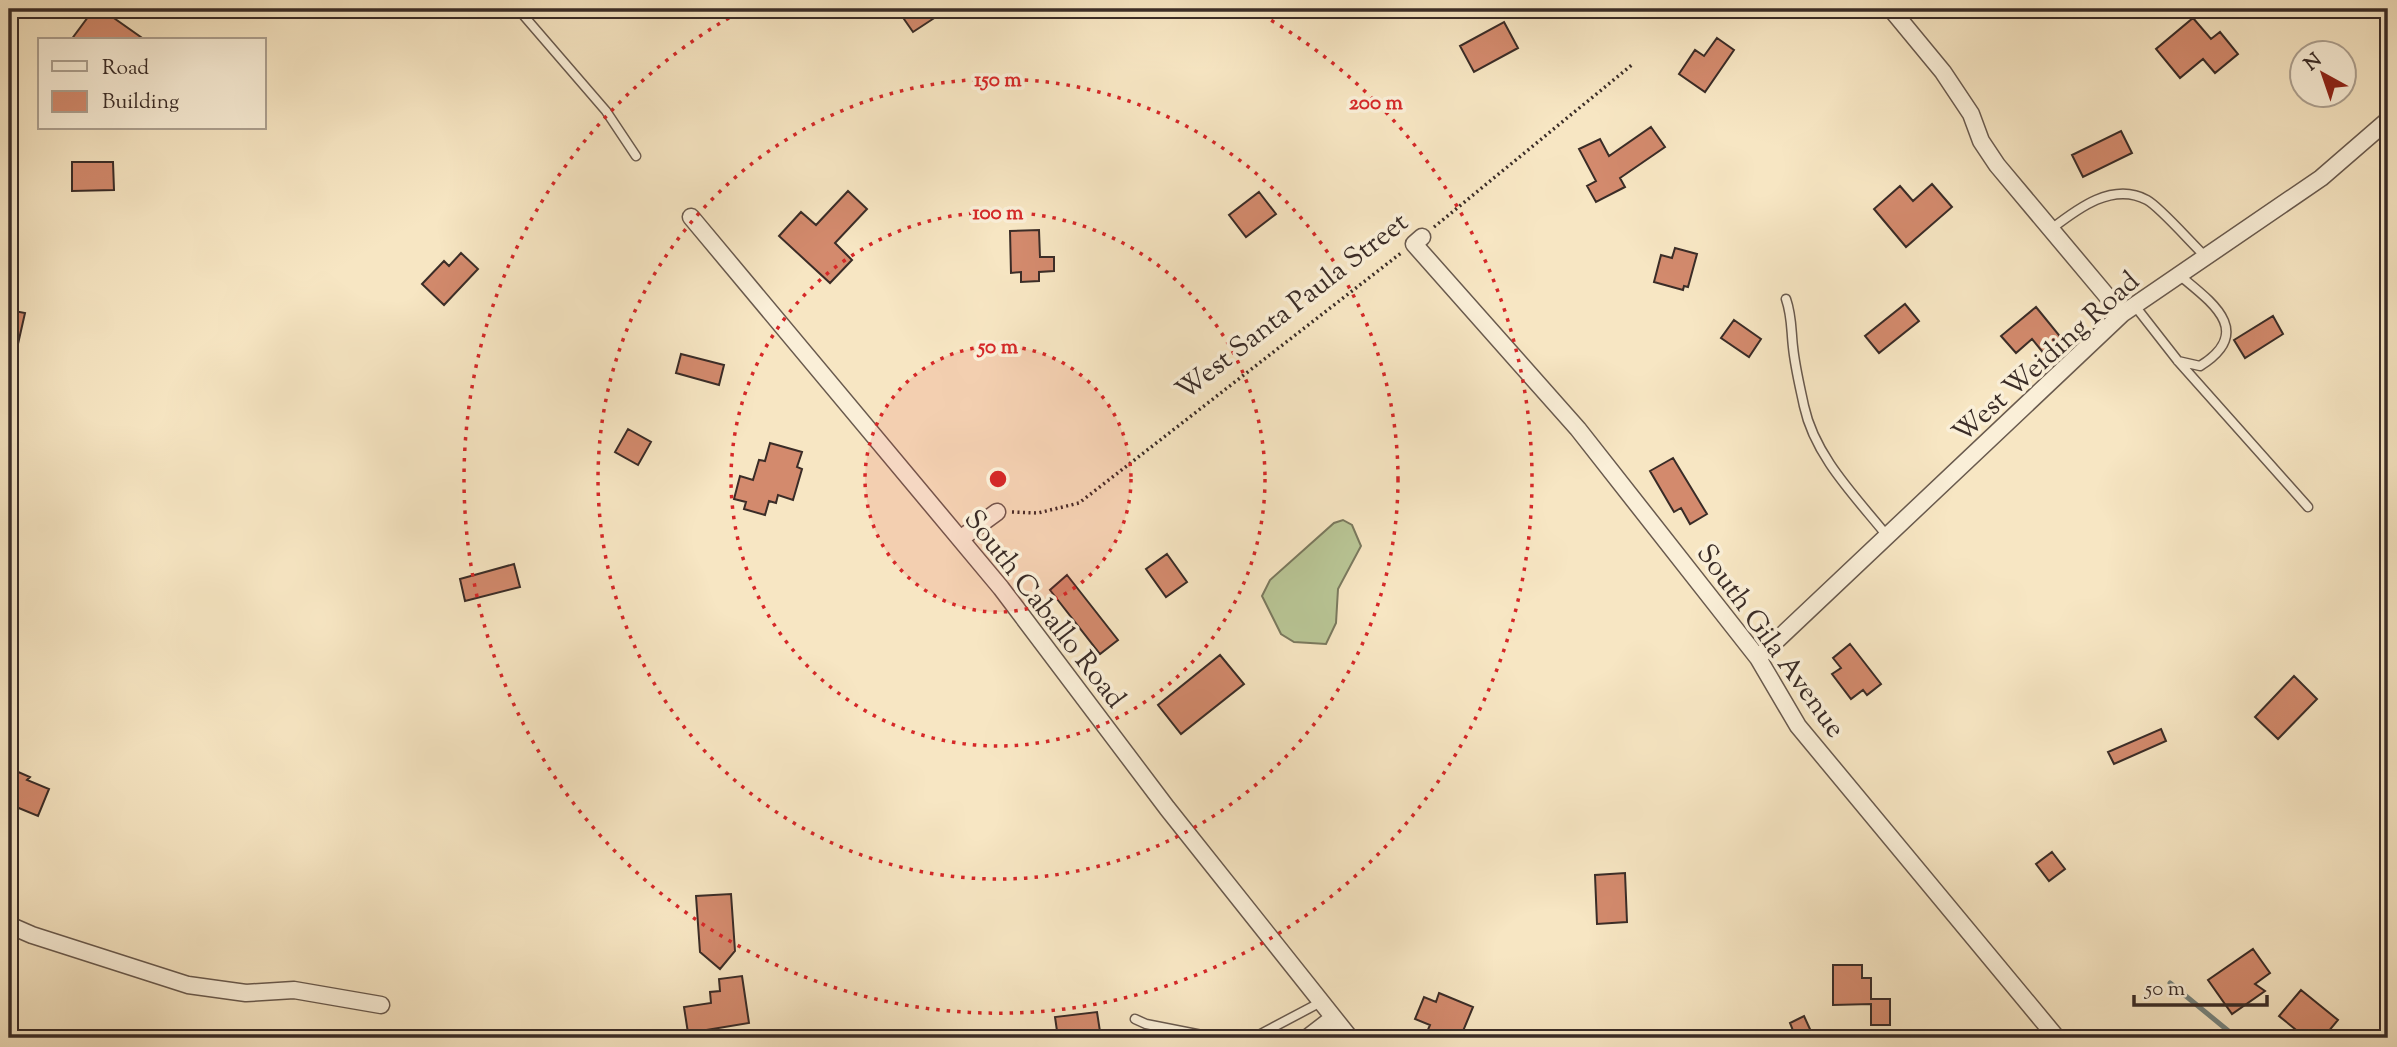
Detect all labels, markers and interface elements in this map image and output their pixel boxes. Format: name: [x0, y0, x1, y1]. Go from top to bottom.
legend: [38, 38, 266, 130]
north arrow: [2288, 38, 2358, 108]
text: N: [2299, 48, 2328, 78]
text: Road: [102, 54, 149, 84]
text: 150 m: [974, 66, 1022, 96]
text: Building: [102, 88, 179, 118]
text: 200 m: [1349, 89, 1404, 119]
text: 100 m: [973, 199, 1024, 229]
street label: West Santa Paula Street: [1168, 204, 1418, 411]
street label: West Weiding Road: [1945, 263, 2150, 453]
text: 50 m: [976, 333, 1019, 363]
centre of rings: [986, 467, 1010, 491]
street label: South Caballo Road: [953, 502, 1134, 718]
street label: South Gila Avenue: [1685, 536, 1854, 747]
scale bar: [2134, 963, 2268, 1007]
text: 50 m: [2144, 975, 2185, 1005]

